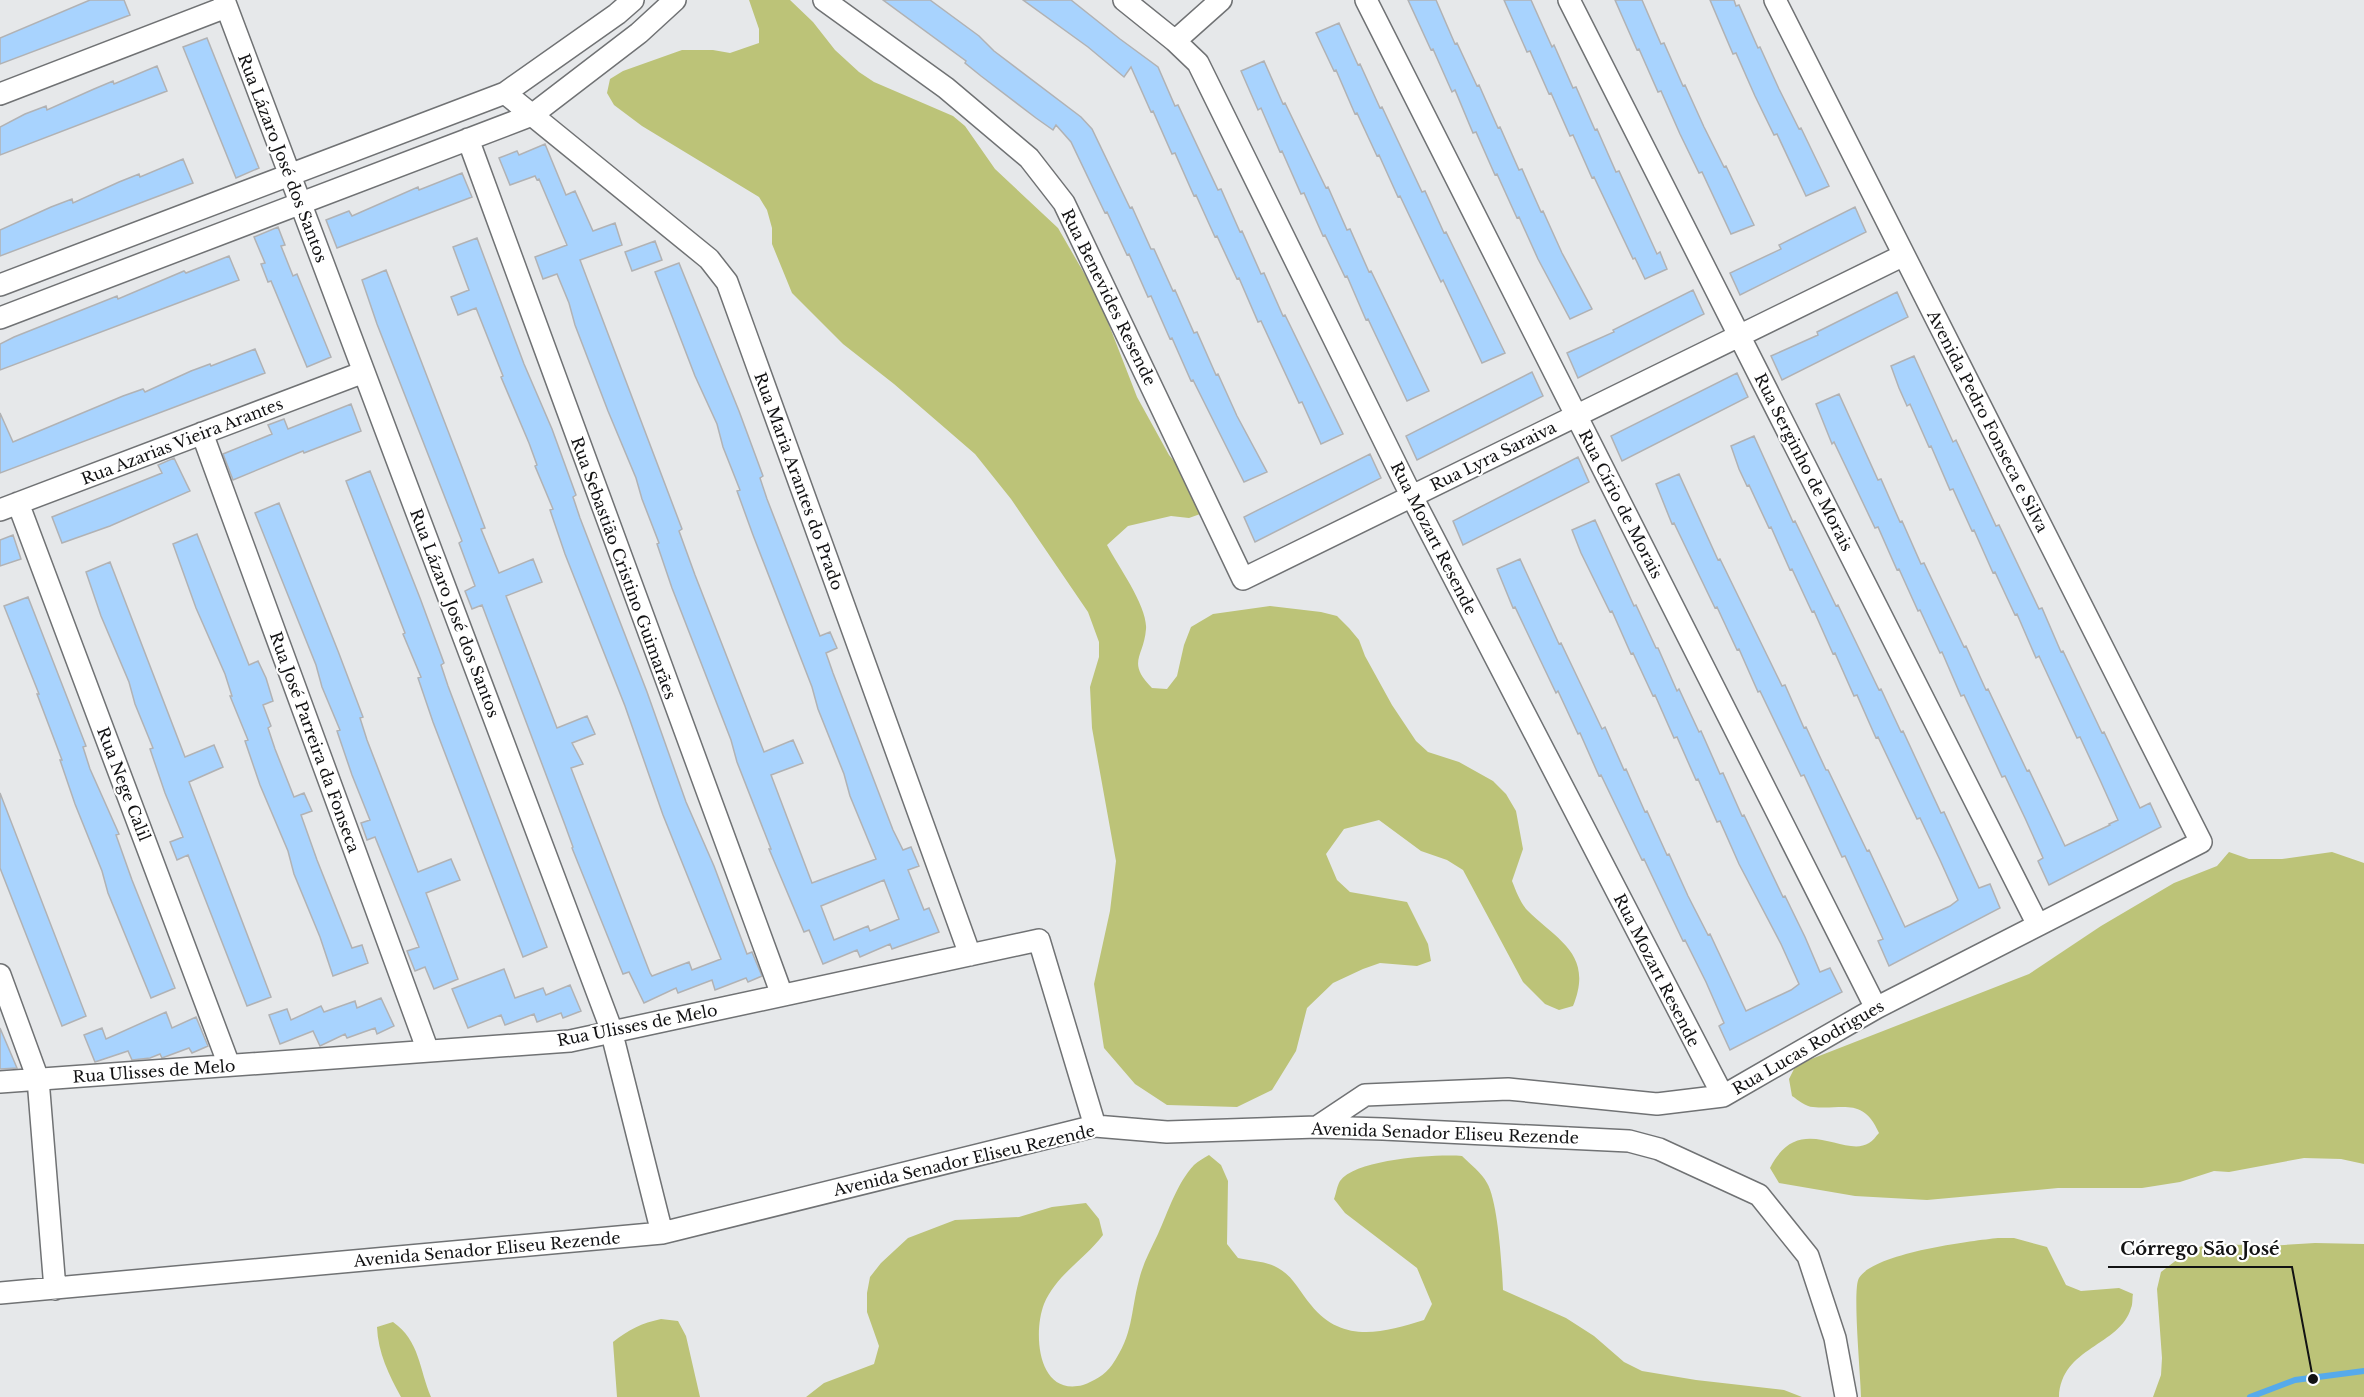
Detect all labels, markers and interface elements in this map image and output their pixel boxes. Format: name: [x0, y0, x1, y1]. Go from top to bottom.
street label: Rua Lázaro José dos Santos: [234, 51, 332, 265]
street label: Rua Benevides Resende: [1057, 205, 1161, 389]
street label: Avenida Pedro Fonseca e Silva: [1923, 306, 2053, 535]
street label: Rua Maria Arantes do Prado: [750, 369, 848, 593]
street label: Rua Serginho de Morais: [1750, 370, 1858, 554]
street label: Rua Azarias Vieira Arantes: [78, 393, 286, 489]
street label: Rua Lyra Saraiva: [1427, 417, 1559, 495]
street label: Rua Círio de Morais: [1575, 426, 1667, 582]
street label: Rua Sebastião Cristino Guimarães: [567, 434, 681, 702]
street label: Rua Mozart Resende: [1387, 458, 1481, 618]
street label: Rua Lázaro José dos Santos: [406, 506, 504, 720]
street label: Rua José Parreira da Fonseca: [266, 629, 364, 855]
street label: Rua Nege Calil: [93, 724, 155, 844]
street label: Rua Mozart Resende: [1610, 890, 1704, 1050]
street label: Rua Lucas Rodrigues: [1729, 995, 1887, 1099]
street label: Rua Ulisses de Melo: [555, 1000, 719, 1050]
street label: Rua Ulisses de Melo: [72, 1055, 236, 1087]
street label: Avenida Senador Eliseu Rezende: [1310, 1118, 1579, 1148]
street label: Avenida Senador Eliseu Rezende: [830, 1120, 1097, 1200]
street label: Avenida Senador Eliseu Rezende: [352, 1227, 621, 1271]
callout: Córrego São José: [2108, 1231, 2292, 1267]
text: Córrego São José: [2120, 1238, 2280, 1260]

